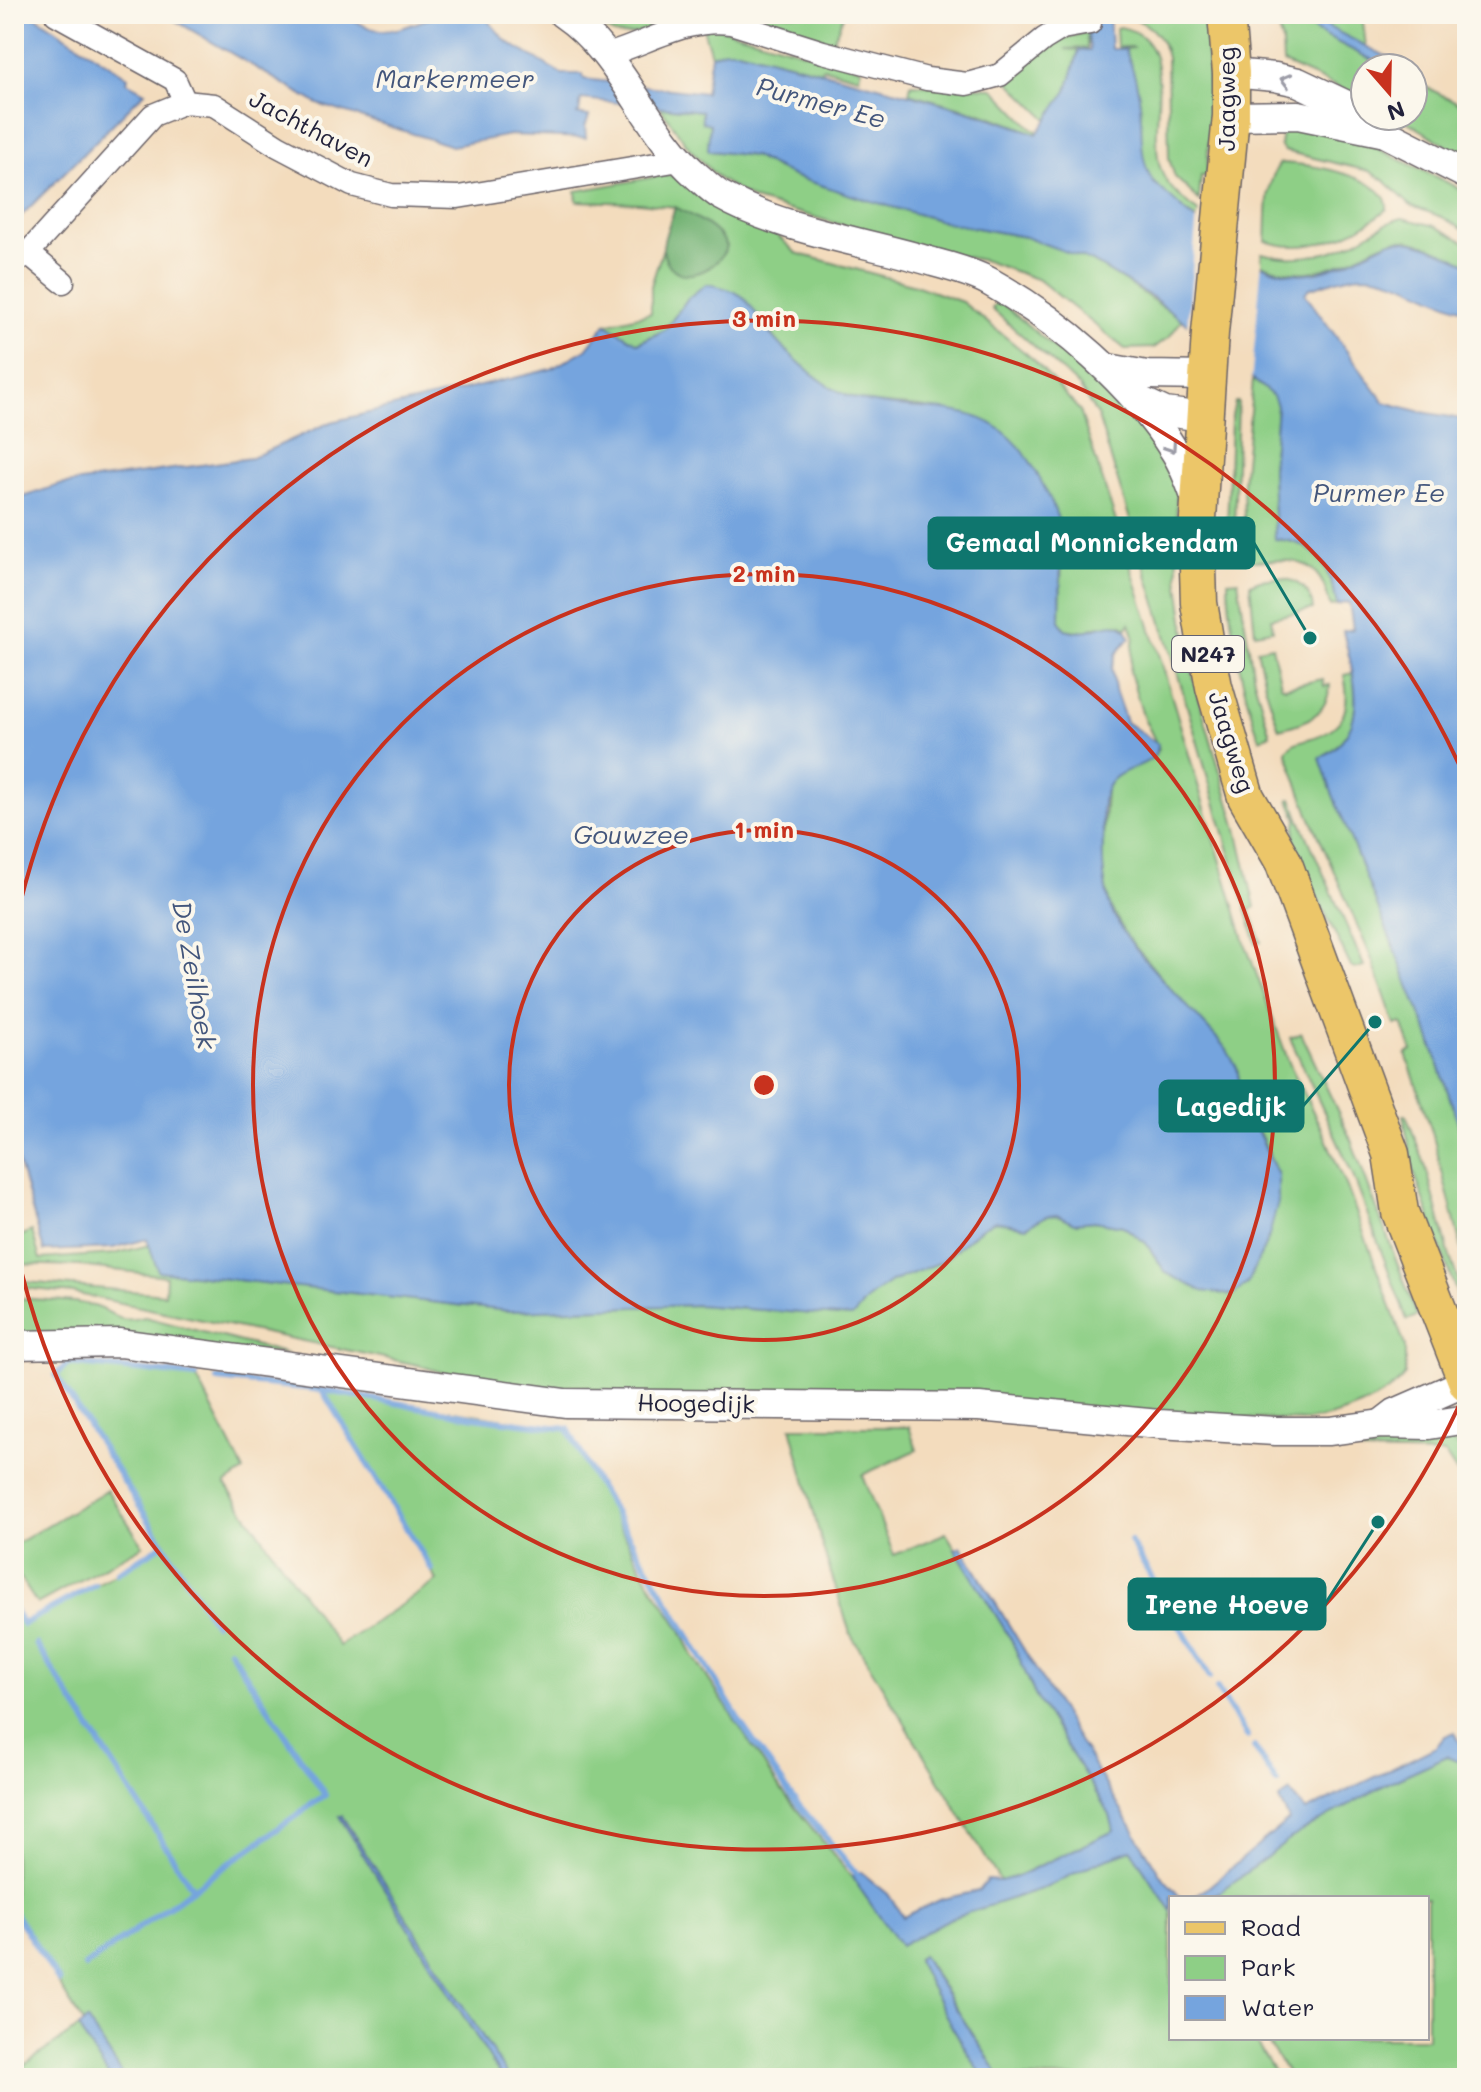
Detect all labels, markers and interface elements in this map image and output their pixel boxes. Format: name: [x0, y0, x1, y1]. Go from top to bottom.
street label: Jaagweg: [1210, 47, 1241, 151]
north arrow: [1349, 52, 1429, 132]
water label: Markermeer: [376, 61, 534, 95]
water label: Purmer Ee: [753, 68, 890, 136]
one-way arrow: [1279, 72, 1293, 89]
street label: Jachthaven: [245, 82, 379, 173]
text: N: [1383, 95, 1409, 128]
text: 3 min: [732, 302, 796, 333]
one-way arrow: [1161, 438, 1176, 452]
water label: Purmer Ee: [1313, 475, 1445, 509]
callout: Gemaal Monnickendam: [929, 518, 1254, 568]
text: Gemaal Monnickendam: [946, 525, 1238, 559]
text: 2 min: [733, 557, 796, 588]
road number: N247: [1172, 636, 1244, 672]
street label: Jaagweg: [1202, 687, 1263, 796]
text: 1 min: [734, 813, 794, 844]
water label: Gouwzee: [573, 817, 689, 851]
water label: De Zeilhoek: [165, 898, 225, 1053]
centre of rings: [750, 1071, 778, 1099]
callout: Lagedijk: [1160, 1081, 1303, 1131]
text: Lagedijk: [1175, 1089, 1287, 1123]
street label: Hoogedijk: [637, 1386, 755, 1419]
callout: Irene Hoeve: [1129, 1579, 1325, 1629]
text: Irene Hoeve: [1145, 1587, 1309, 1621]
legend: [1169, 1896, 1429, 2040]
text: Road: [1241, 1911, 1301, 1942]
text: Park: [1241, 1951, 1295, 1982]
text: Water: [1241, 1991, 1315, 2022]

